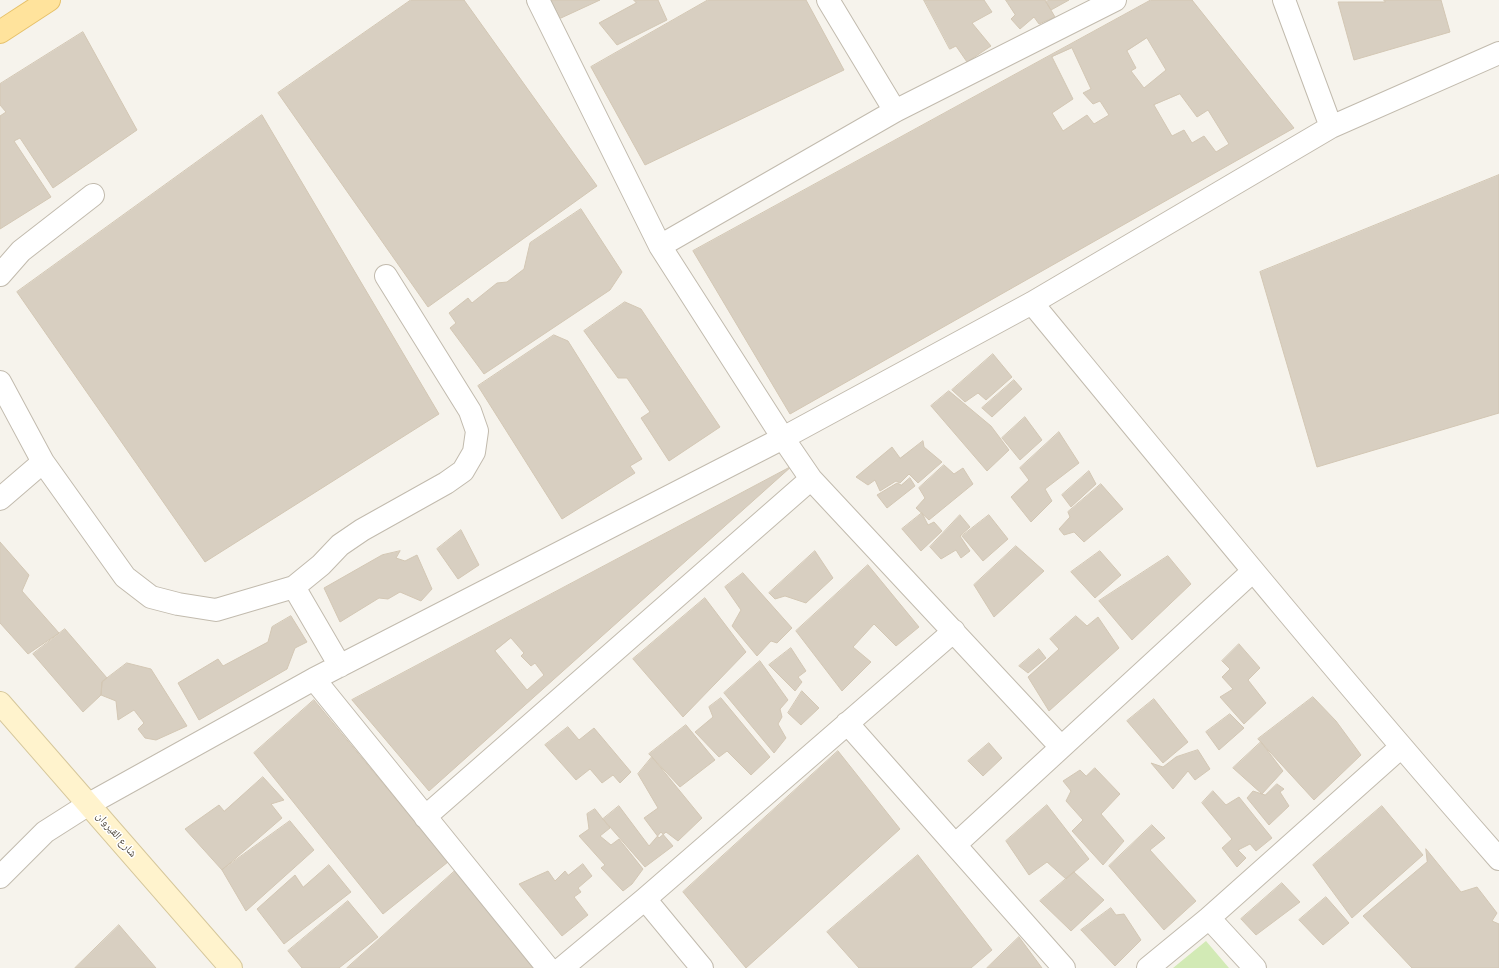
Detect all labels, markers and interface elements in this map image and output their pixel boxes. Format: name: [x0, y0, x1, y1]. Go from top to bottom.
street label: شارع القيروان: [93, 810, 139, 860]

